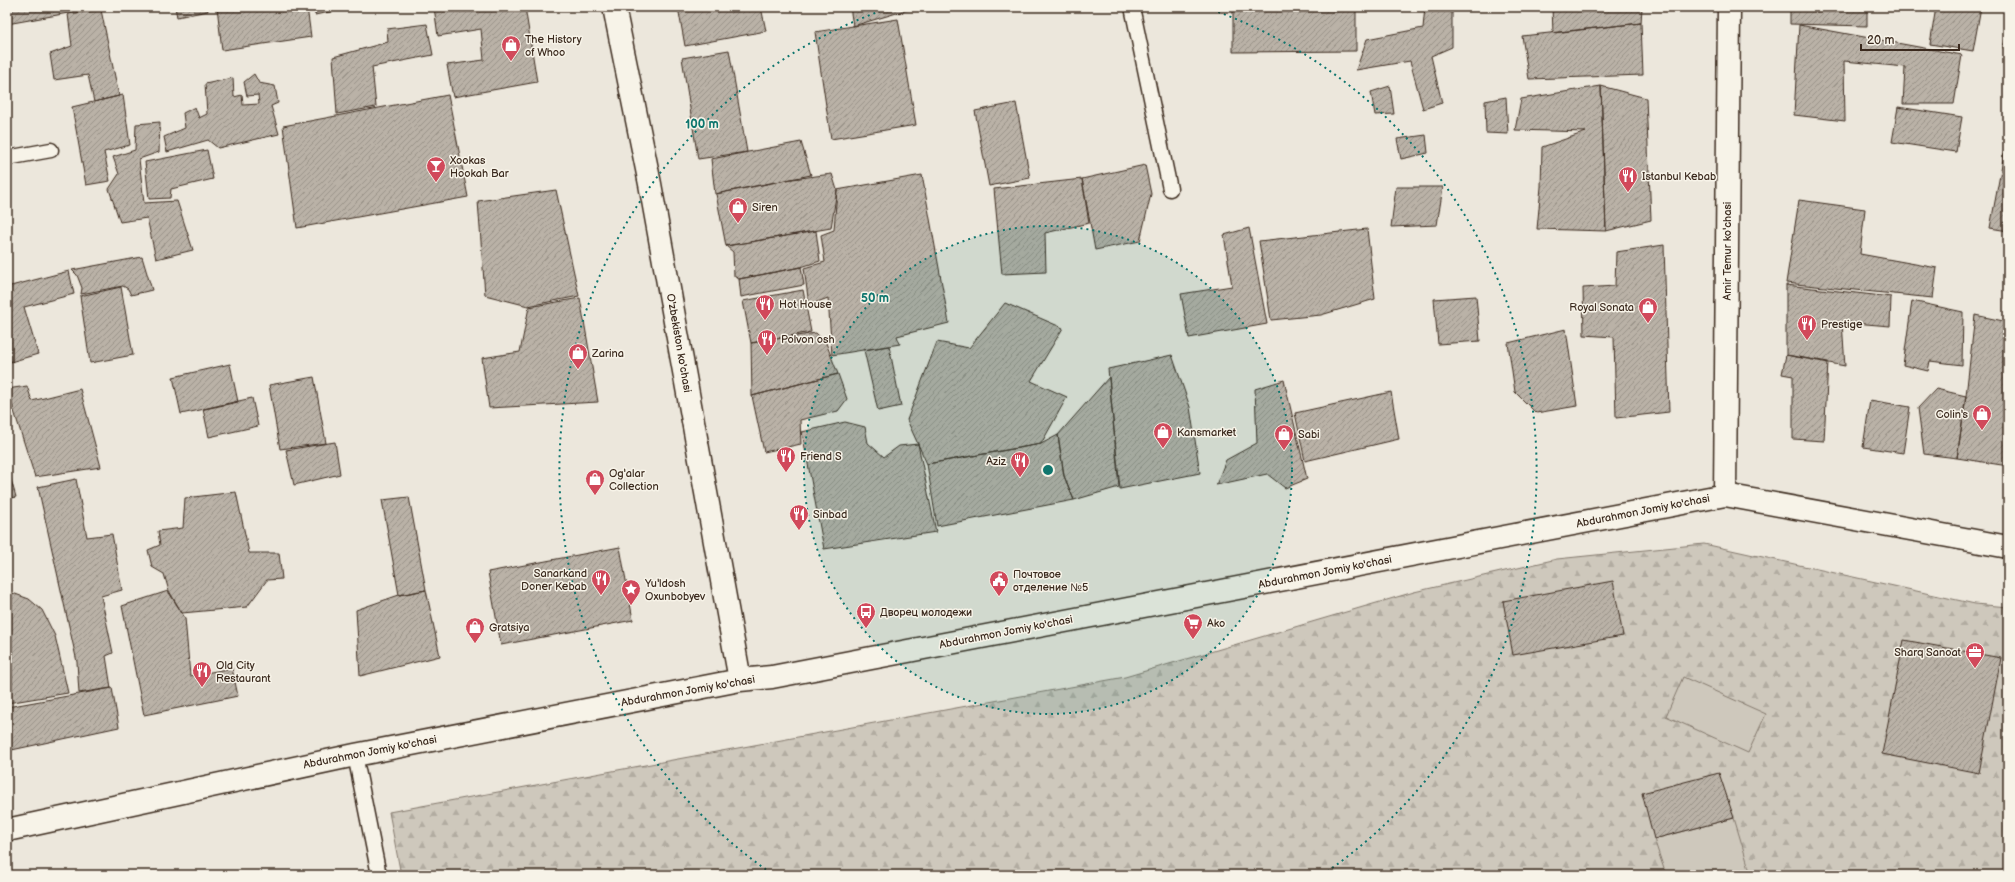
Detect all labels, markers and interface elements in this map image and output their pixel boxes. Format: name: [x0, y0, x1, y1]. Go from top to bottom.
scale bar: [1861, 26, 1959, 52]
place label: The History of Whoo: [525, 33, 582, 59]
text: 20 m: [1867, 33, 1894, 48]
shop icon: The History of Whoo: [500, 34, 522, 62]
text: 100 m: [685, 117, 719, 132]
place label: Xookas Hookah Bar: [449, 154, 510, 180]
bar icon: Xookas Hookah Bar: [425, 155, 447, 183]
restaurant icon: Istanbul Kebab: [1617, 165, 1639, 193]
place label: Istanbul Kebab: [1642, 170, 1716, 183]
shop icon: Siren: [727, 196, 749, 224]
place label: Siren: [752, 201, 778, 214]
street label: Amir Temur ko'chasi: [1721, 202, 1734, 300]
text: 50 m: [861, 291, 889, 306]
street label: O'zbekiston ko'chasi: [664, 292, 694, 394]
restaurant icon: Hot House: [754, 293, 776, 321]
shop icon: Royal Sonata: [1637, 296, 1659, 324]
place label: Hot House: [779, 298, 832, 311]
place label: Royal Sonata: [1569, 301, 1634, 314]
restaurant icon: Prestige: [1796, 313, 1818, 341]
place label: Prestige: [1821, 318, 1863, 331]
restaurant icon: Polvon osh: [756, 328, 778, 356]
place label: Polvon osh: [781, 333, 835, 346]
shop icon: Zarina: [567, 342, 589, 370]
place label: Zarina: [591, 347, 624, 360]
shop icon: Colin's: [1971, 403, 1993, 431]
place label: Colin's: [1936, 408, 1969, 421]
shop icon: Kansmarket: [1152, 421, 1174, 449]
shop icon: Sabi: [1273, 423, 1295, 451]
place label: Kansmarket: [1177, 426, 1237, 439]
place label: Sabi: [1298, 428, 1320, 441]
restaurant icon: Friend S: [775, 445, 797, 473]
place label: Friend S: [800, 450, 842, 463]
restaurant icon: Aziz: [1009, 450, 1031, 478]
place label: Aziz: [986, 455, 1007, 468]
centre of rings: [1041, 463, 1055, 477]
place label: Og'alar Collection: [609, 467, 659, 493]
shop icon: Og'alar Collection: [584, 468, 606, 496]
street label: Abdurahmon Jomiy ko'chasi: [1575, 492, 1711, 530]
restaurant icon: Sinbad: [788, 503, 810, 531]
place label: Sinbad: [813, 508, 847, 521]
street label: Abdurahmon Jomiy ko'chasi: [1257, 553, 1393, 591]
place label: Sanarkand Doner Kebab: [521, 567, 587, 593]
restaurant icon: Sanarkand Doner Kebab: [590, 568, 612, 596]
place label: Почтовое отделение №5: [1013, 568, 1088, 594]
public building icon: Почтовое отделение №5: [988, 569, 1010, 597]
place label: Yu'ldosh Oxunbobyev: [644, 577, 706, 603]
place icon: Yu'ldosh Oxunbobyev: [620, 578, 642, 606]
bus stop icon: Дворец молодежи: [855, 601, 877, 629]
place label: Дворец молодежи: [880, 606, 972, 619]
supermarket icon: Ako: [1182, 612, 1204, 640]
street label: Abdurahmon Jomiy ko'chasi: [938, 613, 1074, 651]
shop icon: Gratsiya: [464, 616, 486, 644]
place label: Ako: [1207, 617, 1225, 630]
place label: Gratsiya: [489, 621, 529, 634]
office icon: Sharq Sanoat: [1964, 641, 1986, 669]
place label: Sharq Sanoat: [1894, 646, 1962, 659]
place label: Old City Restaurant: [216, 659, 271, 685]
restaurant icon: Old City Restaurant: [191, 660, 213, 688]
street label: Abdurahmon Jomiy ko'chasi: [620, 673, 756, 709]
street label: Abdurahmon Jomiy ko'chasi: [302, 733, 438, 771]

